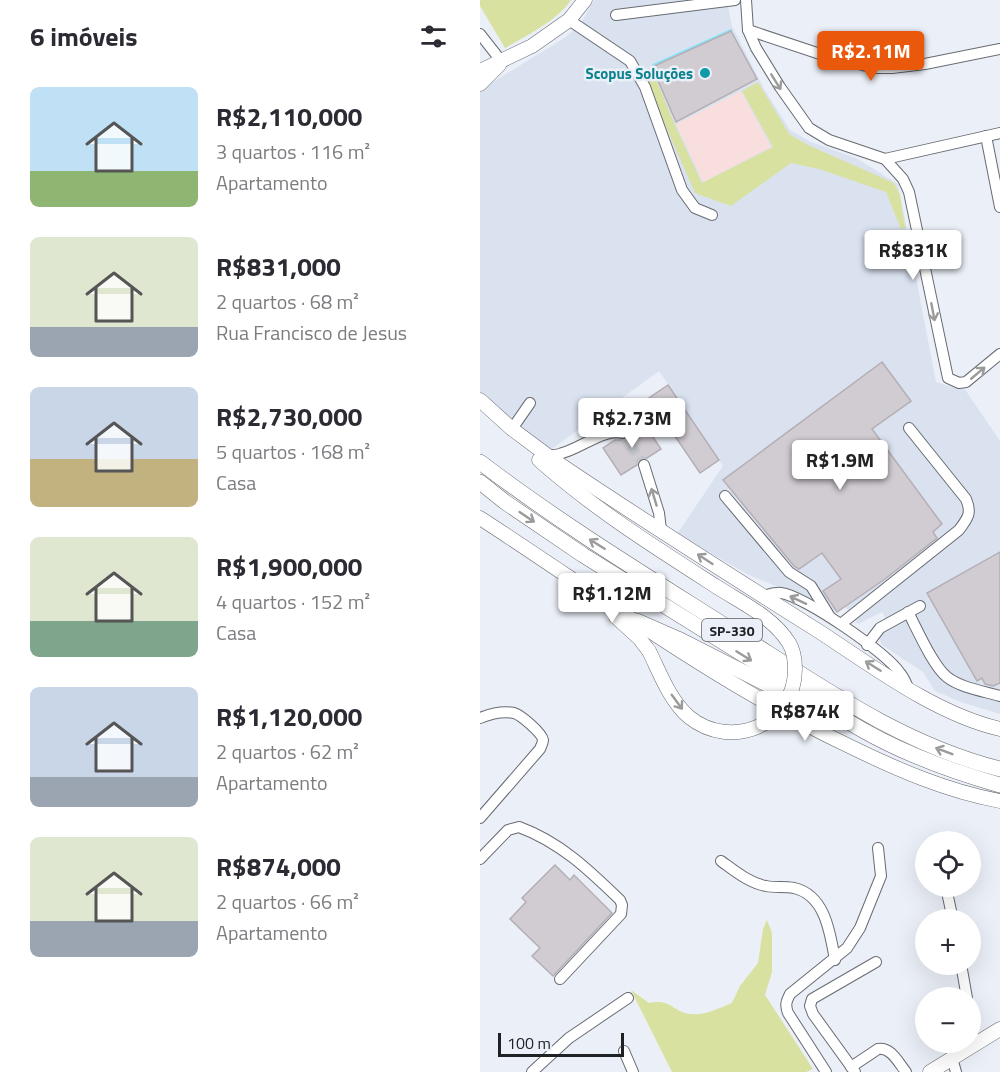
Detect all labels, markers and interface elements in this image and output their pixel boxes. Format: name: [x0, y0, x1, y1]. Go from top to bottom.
text: 6 imóveis: [30, 17, 137, 56]
icon: filters: [417, 20, 450, 53]
pin: R$2.11M: [816, 31, 926, 82]
text: R$2.11M: [831, 35, 911, 66]
place label: Scopus Soluções: [586, 62, 693, 85]
marker: Scopus Soluções: [698, 66, 712, 80]
one-way arrow: [770, 73, 783, 90]
text: R$2,110,000: [216, 97, 362, 136]
icon: home: [78, 111, 150, 183]
text: 3 quartos · 116 m²: [216, 136, 370, 167]
text: Apartamento: [216, 167, 328, 198]
pin: R$831K: [864, 230, 962, 281]
text: R$831K: [878, 234, 948, 265]
text: R$831,000: [216, 247, 341, 286]
icon: home: [78, 261, 150, 333]
text: 2 quartos · 68 m²: [216, 286, 359, 317]
one-way arrow: [928, 302, 939, 321]
text: Rua Francisco de Jesus: [216, 317, 407, 348]
one-way arrow: [970, 366, 985, 380]
text: R$2,730,000: [216, 397, 362, 436]
pin: R$2.73M: [577, 398, 687, 449]
text: R$2.73M: [592, 402, 672, 433]
icon: home: [78, 411, 150, 483]
text: 5 quartos · 168 m²: [216, 436, 370, 467]
pin: R$1.9M: [791, 440, 889, 491]
text: R$1.9M: [806, 444, 874, 475]
text: Casa: [216, 467, 256, 498]
one-way arrow: [648, 488, 659, 507]
one-way arrow: [518, 511, 535, 523]
one-way arrow: [589, 538, 606, 550]
text: R$1,900,000: [216, 547, 362, 586]
one-way arrow: [698, 553, 714, 565]
icon: home: [78, 561, 150, 633]
pin: R$1.12M: [557, 573, 667, 624]
text: R$1.12M: [572, 577, 652, 608]
text: 4 quartos · 152 m²: [216, 586, 370, 617]
one-way arrow: [789, 594, 807, 606]
text: Casa: [216, 617, 256, 648]
road number: SP-330: [702, 619, 762, 641]
one-way arrow: [735, 650, 752, 662]
one-way arrow: [865, 660, 882, 672]
pin: R$874K: [756, 691, 854, 742]
one-way arrow: [671, 693, 683, 709]
text: R$874K: [770, 695, 840, 726]
text: R$1,120,000: [216, 697, 362, 736]
icon: home: [78, 711, 150, 783]
text: 2 quartos · 62 m²: [216, 736, 359, 767]
one-way arrow: [935, 745, 954, 756]
text: Apartamento: [216, 767, 328, 798]
map controls: [915, 831, 981, 1053]
button: locate: [915, 831, 981, 897]
text: R$874,000: [216, 847, 341, 886]
icon: home: [78, 861, 150, 933]
text: 2 quartos · 66 m²: [216, 886, 359, 917]
button: +: [915, 909, 981, 975]
text: Apartamento: [216, 917, 328, 948]
button: −: [915, 987, 981, 1053]
scale bar: [498, 1030, 624, 1058]
text: 100 m: [507, 1031, 551, 1055]

